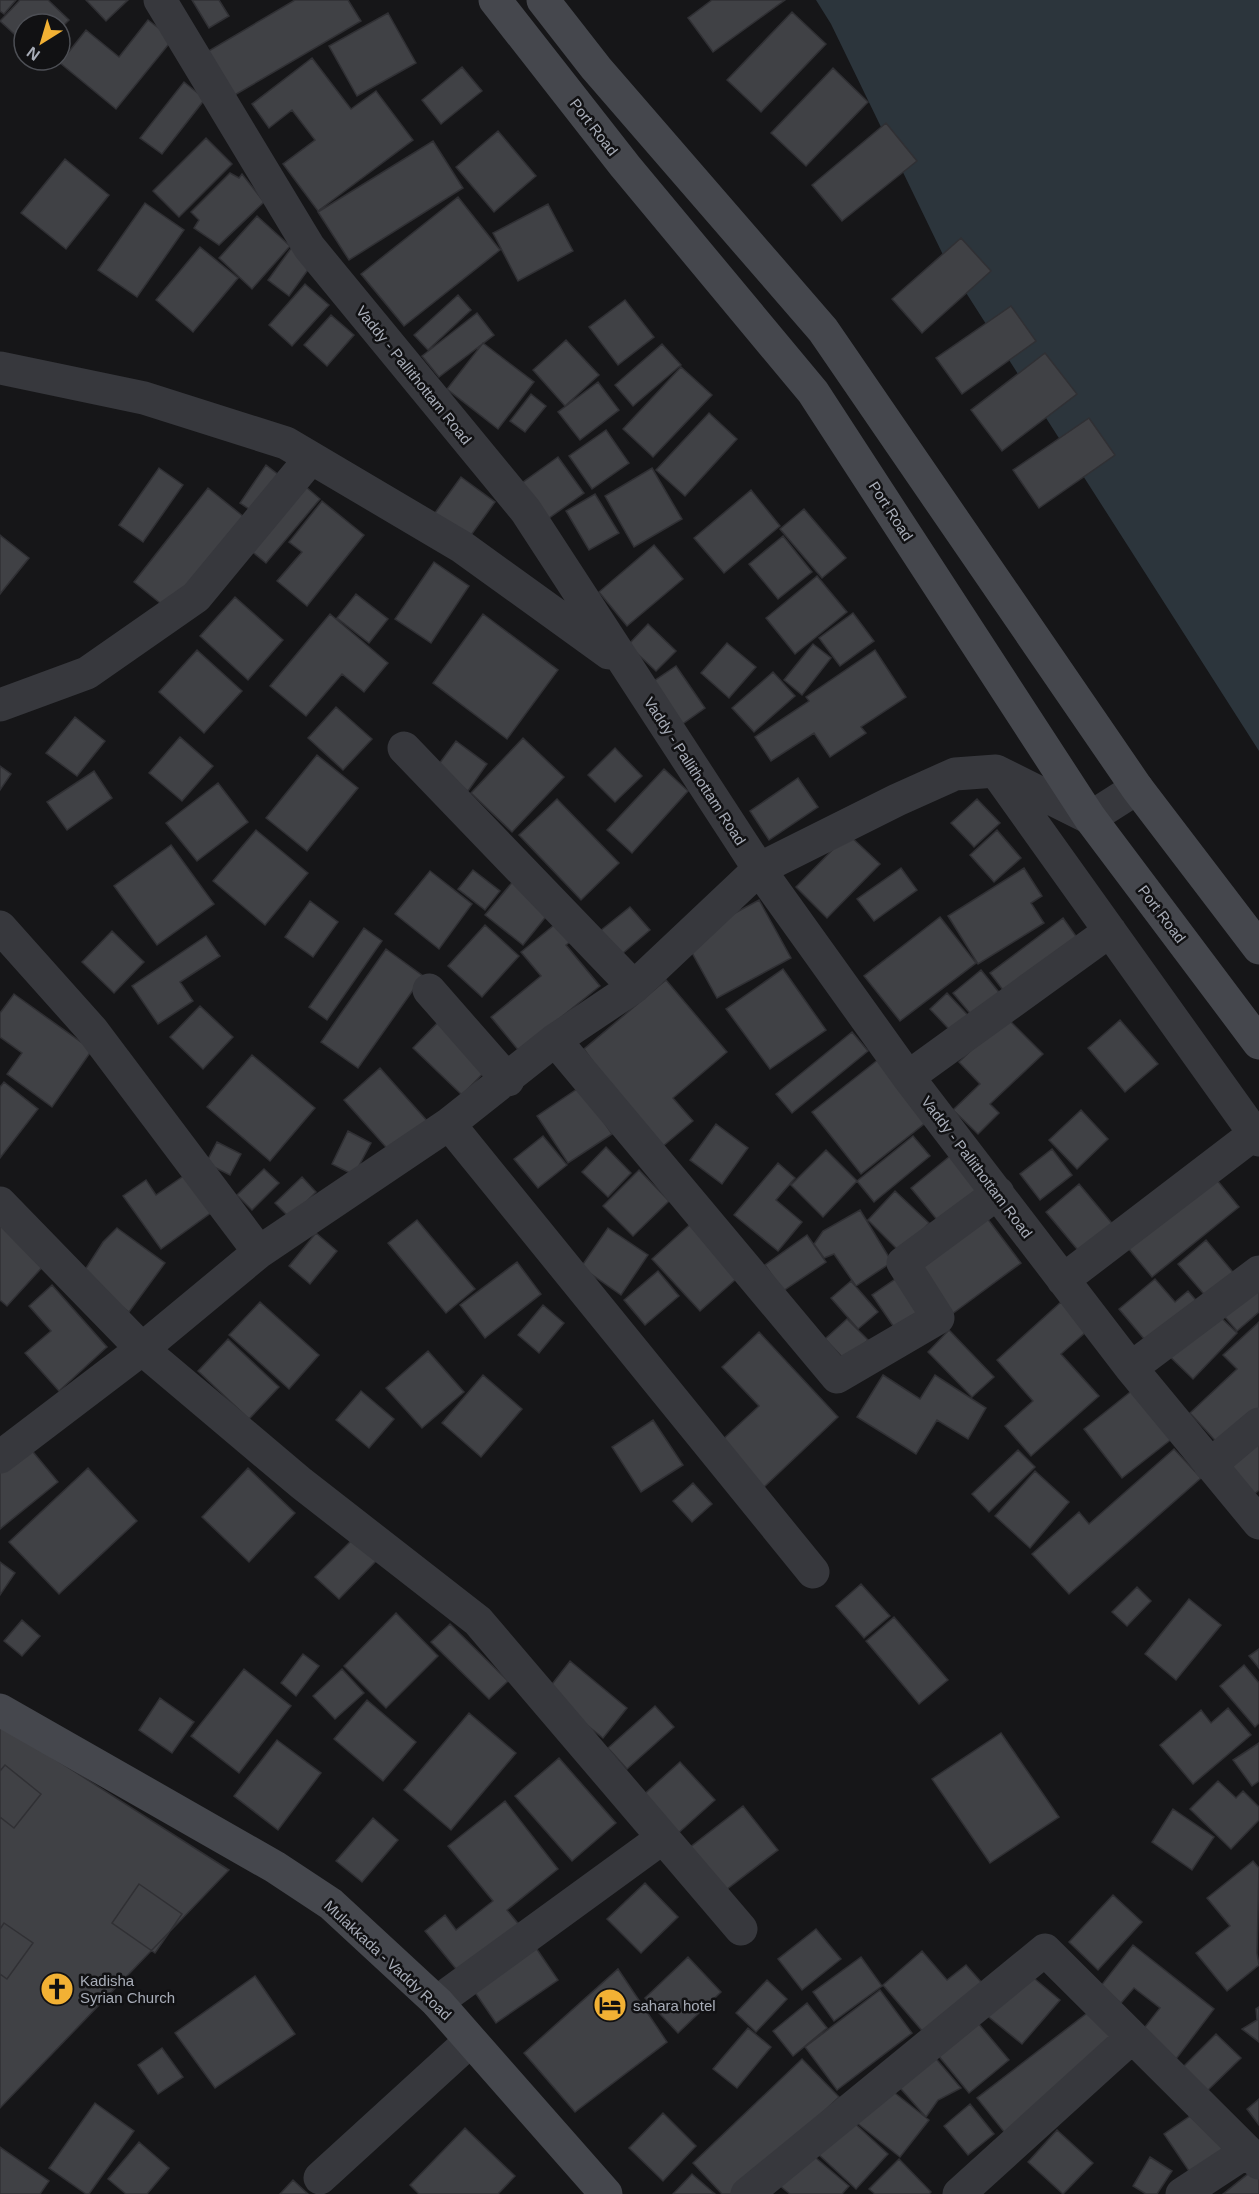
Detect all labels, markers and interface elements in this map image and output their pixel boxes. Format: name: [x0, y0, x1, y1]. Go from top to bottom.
north arrow: [12, 12, 72, 72]
text: N: [24, 43, 43, 64]
street label: Port Road: [567, 95, 621, 159]
street label: Vaddy - Pallithottam Road: [353, 302, 475, 448]
street label: Port Road: [865, 478, 917, 544]
street label: Vaddy - Pallithottam Road: [641, 694, 749, 848]
street label: Port Road: [1135, 882, 1189, 946]
street label: Vaddy - Pallithottam Road: [918, 1093, 1036, 1241]
street label: Mulakkada - Vaddy Road: [321, 1897, 455, 2023]
church icon: Kadisha Syrian Church: [39, 1971, 75, 2007]
place label: Kadisha Syrian Church: [80, 1972, 175, 2006]
hotel icon: sahara hotel: [592, 1987, 628, 2023]
place label: sahara hotel: [633, 1997, 716, 2014]

